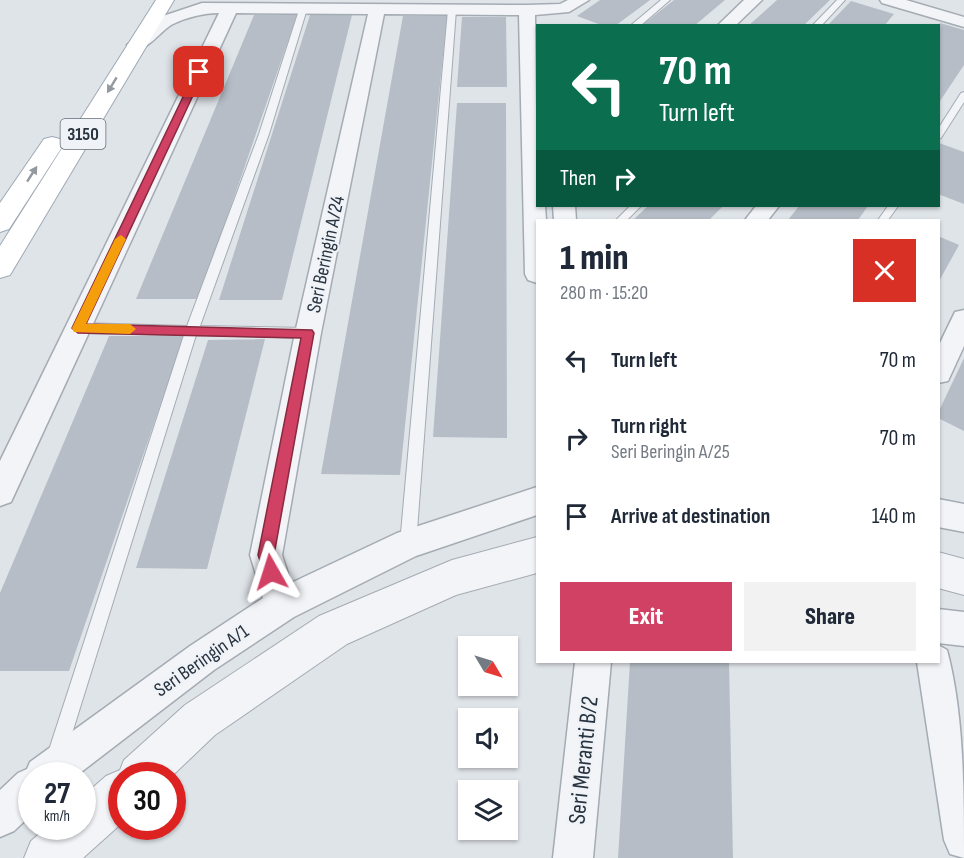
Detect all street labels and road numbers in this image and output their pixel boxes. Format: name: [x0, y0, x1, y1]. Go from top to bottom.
road number: 3150: [60, 119, 106, 149]
street label: Seri Beringin A/24: [302, 193, 350, 315]
street label: Seri Beringin A/1: [150, 620, 253, 702]
street label: Seri Meranti B/2: [562, 695, 605, 825]

